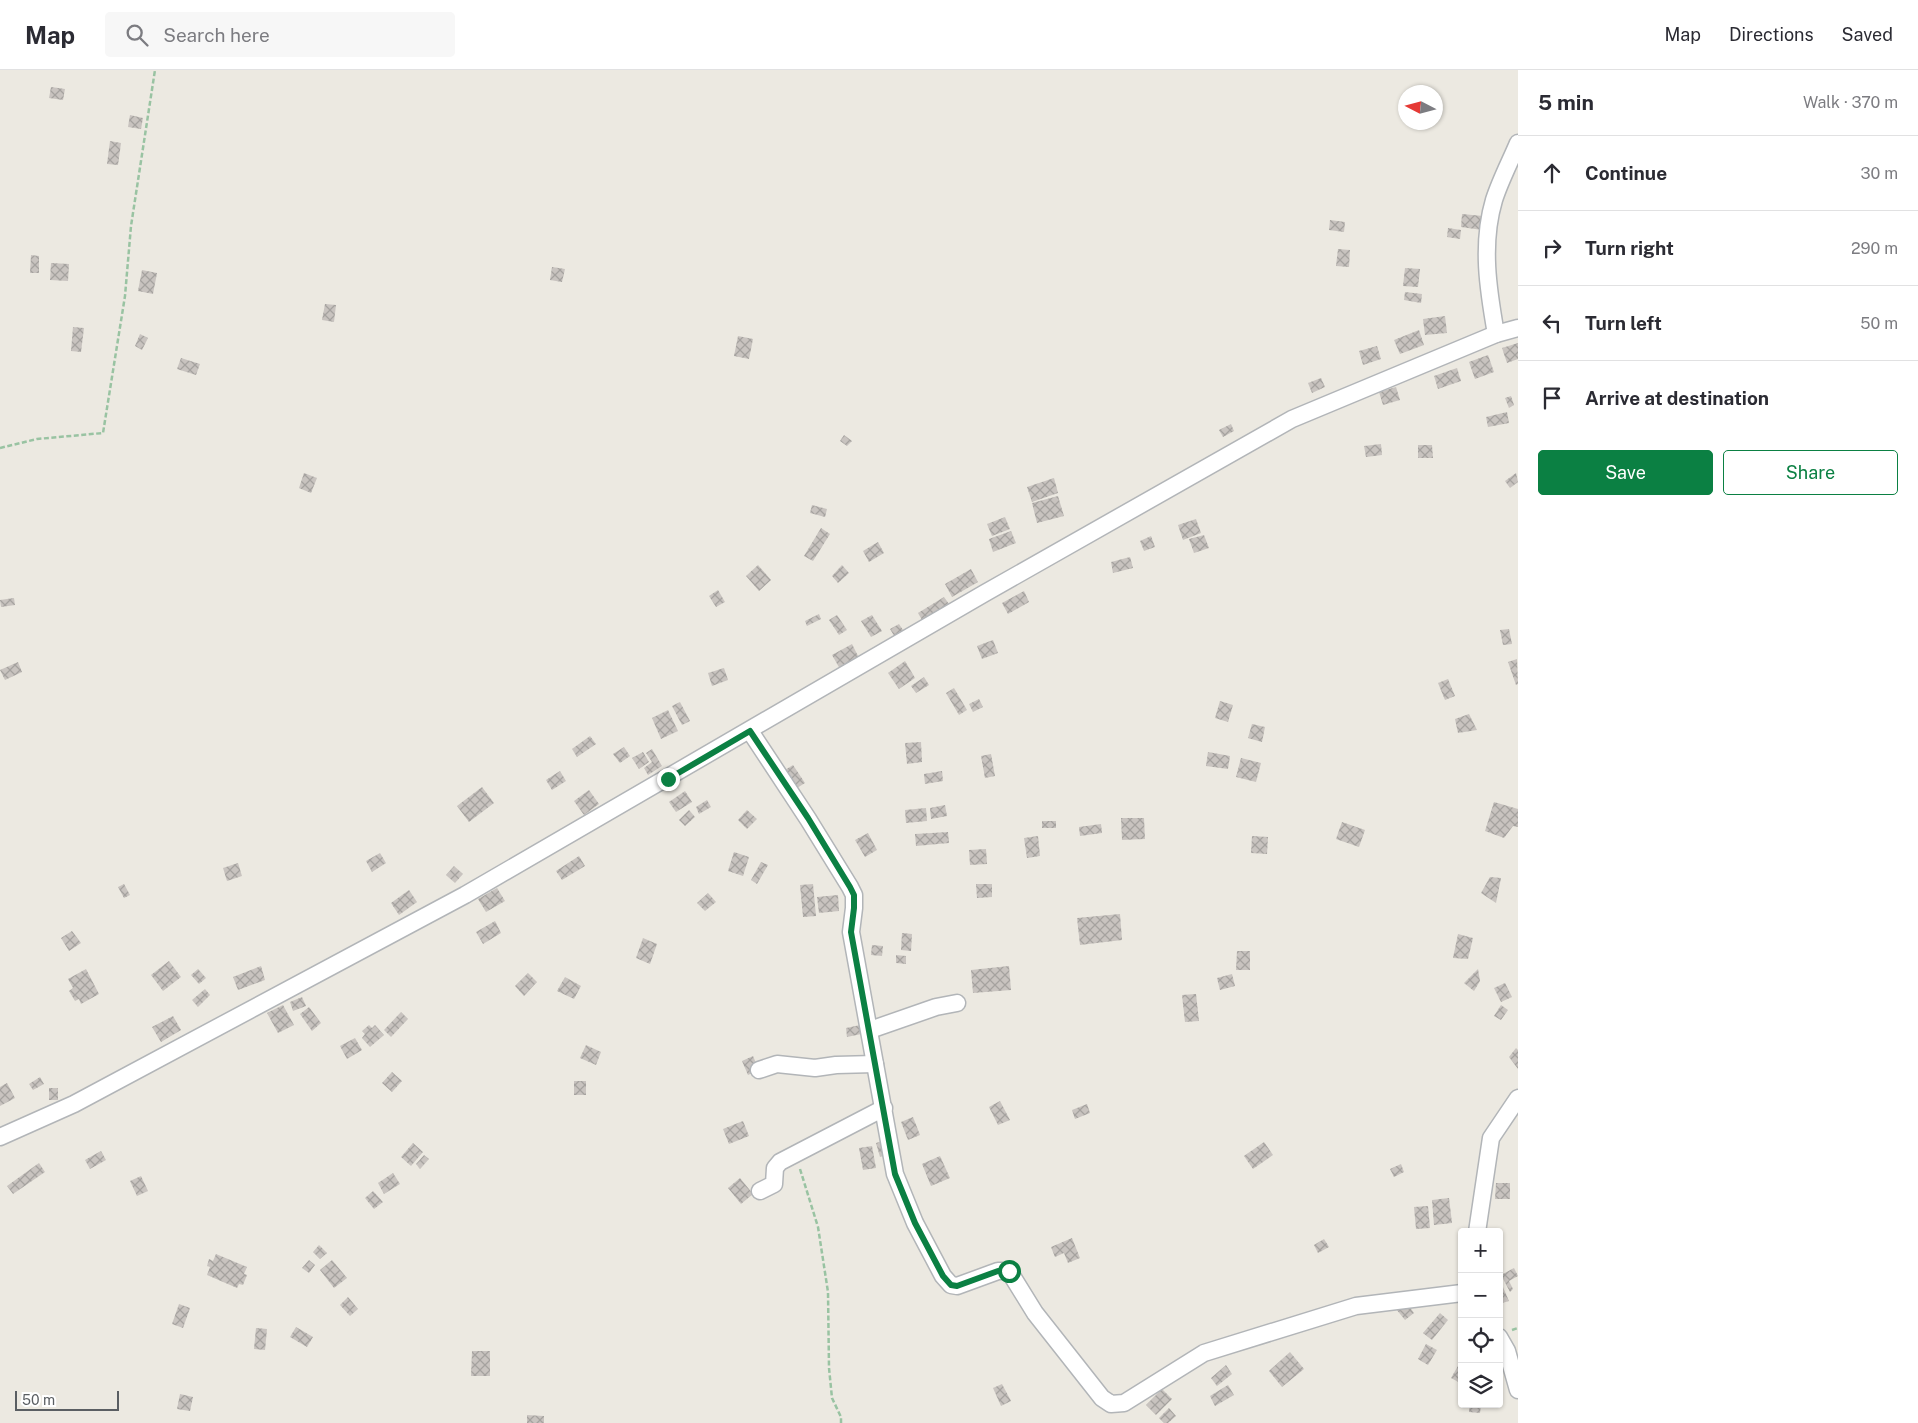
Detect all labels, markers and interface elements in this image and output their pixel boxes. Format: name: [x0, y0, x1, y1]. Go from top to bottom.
search box: [105, 12, 455, 57]
text: Map: [25, 21, 75, 49]
icon: search: [123, 21, 151, 49]
text: Search here: [163, 24, 270, 46]
text: Map: [1664, 24, 1701, 45]
text: Directions: [1729, 24, 1814, 45]
text: Saved: [1842, 24, 1893, 45]
north arrow: [1398, 85, 1443, 130]
text: 5 min: [1538, 90, 1594, 115]
text: Walk · 370 m: [1803, 93, 1898, 112]
icon: ahead: [1538, 159, 1566, 187]
text: Continue: [1585, 162, 1667, 184]
text: 30 m: [1861, 164, 1898, 183]
icon: right: [1538, 234, 1566, 262]
text: Turn right: [1585, 237, 1674, 259]
text: 290 m: [1851, 239, 1898, 258]
icon: left: [1538, 309, 1566, 337]
text: Turn left: [1585, 312, 1662, 334]
text: 50 m: [1860, 314, 1898, 333]
icon: arrive: [1538, 384, 1566, 412]
text: Arrive at destination: [1585, 387, 1769, 409]
button: Save: [1538, 450, 1713, 495]
button: Share: [1723, 450, 1898, 495]
route end: [657, 768, 680, 791]
map controls: [1458, 1228, 1503, 1408]
button: +: [1458, 1228, 1503, 1273]
route start: [998, 1260, 1021, 1283]
button: −: [1458, 1273, 1503, 1318]
button: locate: [1458, 1318, 1503, 1363]
button: layers: [1458, 1363, 1503, 1408]
scale bar: [15, 1388, 119, 1411]
text: 50 m: [22, 1392, 55, 1408]

